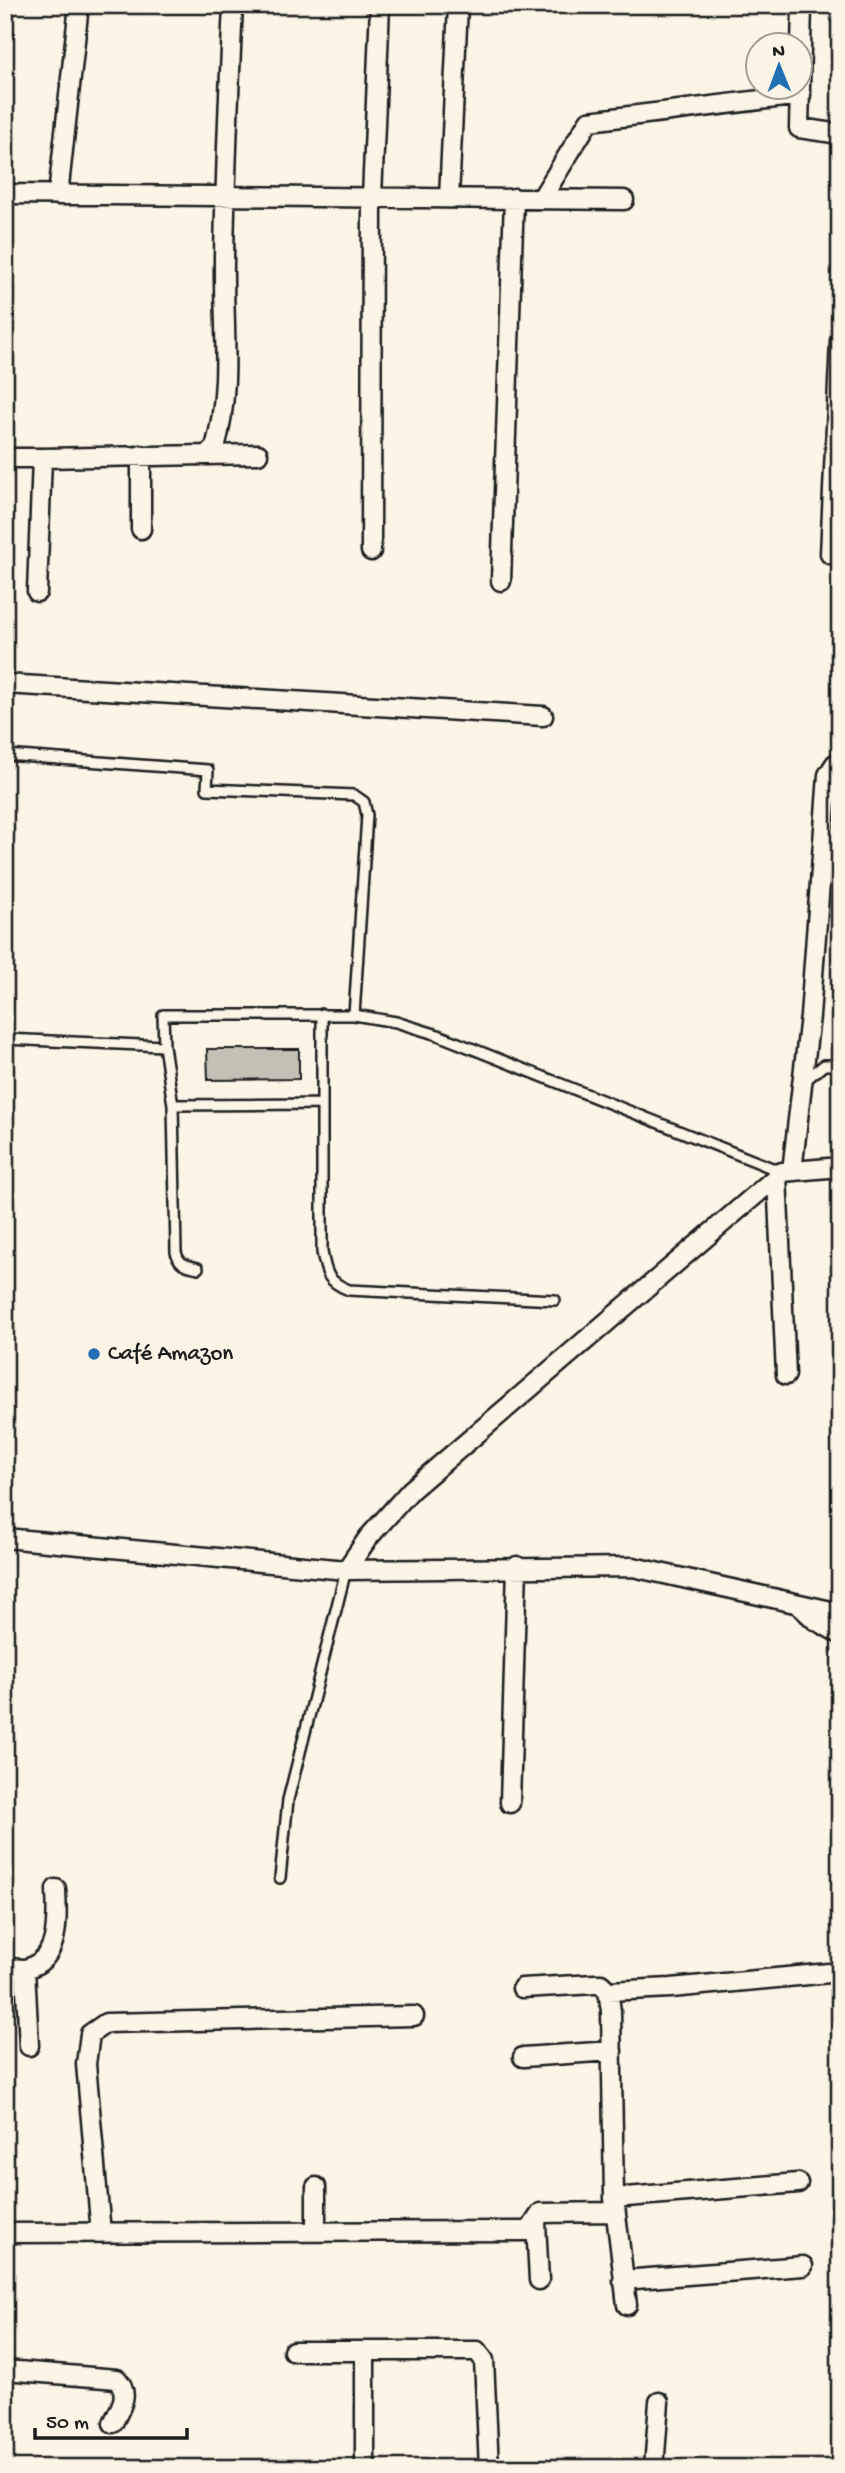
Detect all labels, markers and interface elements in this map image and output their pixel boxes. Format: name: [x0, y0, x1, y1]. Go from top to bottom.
north arrow: [744, 32, 814, 102]
text: N: [772, 41, 785, 64]
place label: Café Amazon: [108, 1341, 233, 1368]
marker: Café Amazon: [86, 1346, 102, 1362]
scale bar: [35, 2396, 187, 2440]
text: 50 m: [46, 2412, 89, 2437]

